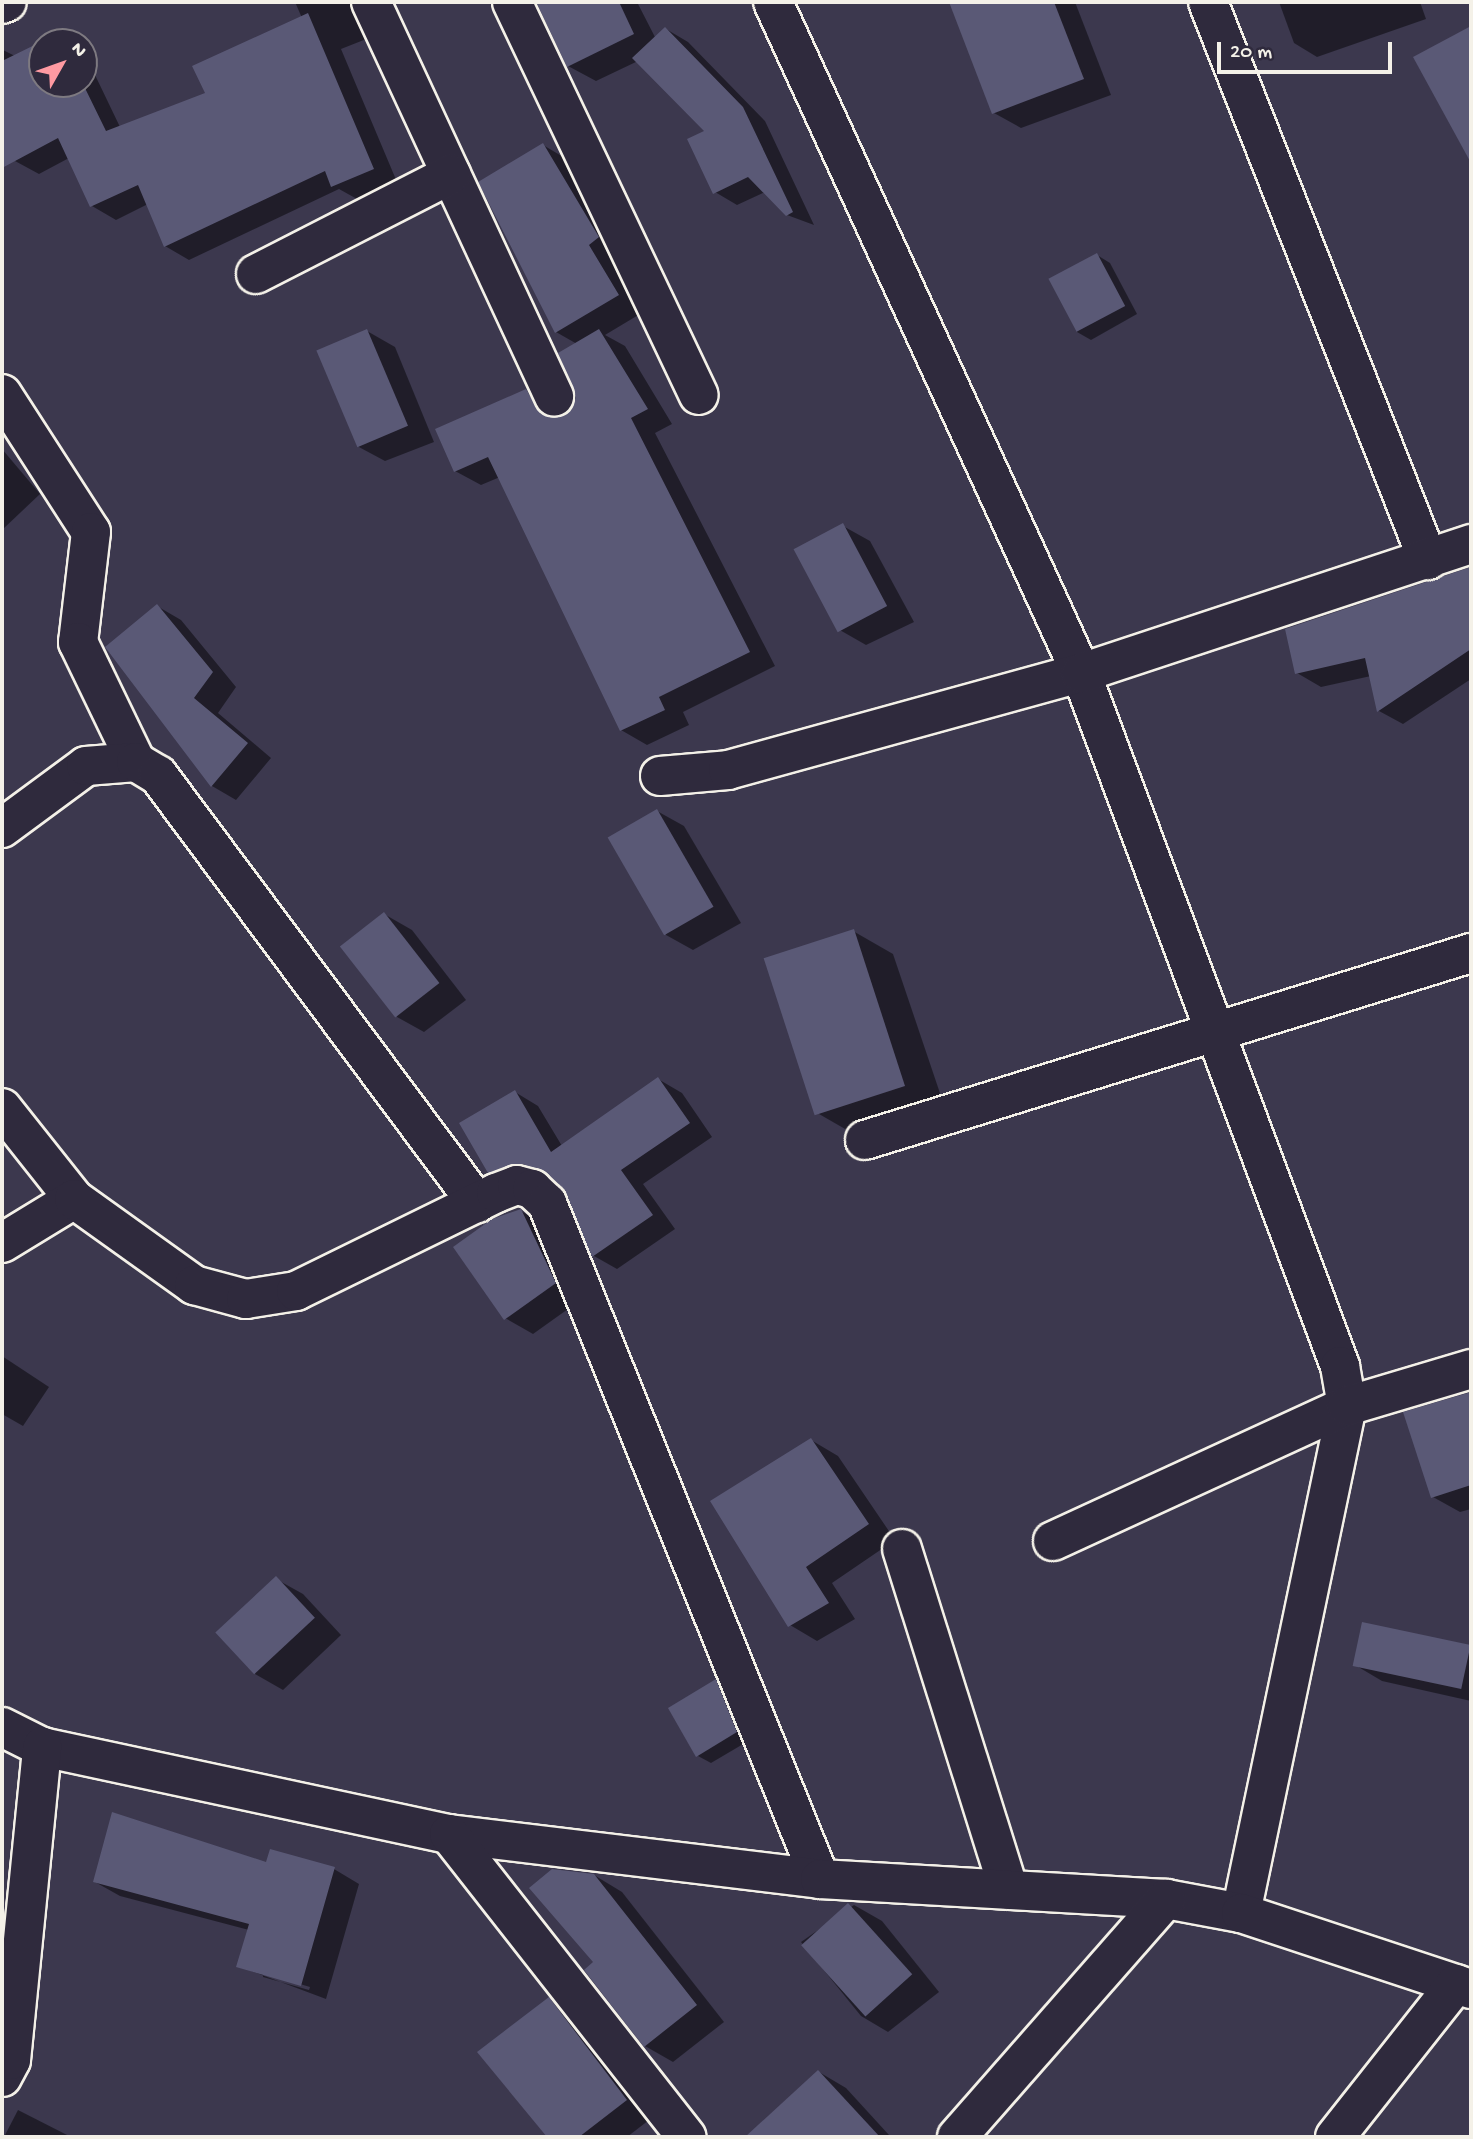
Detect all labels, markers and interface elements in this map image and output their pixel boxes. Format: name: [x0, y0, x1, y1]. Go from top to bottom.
north arrow: [28, 28, 98, 98]
scale bar: [1221, 28, 1396, 72]
text: N: [65, 38, 91, 63]
text: 20 m: [1230, 41, 1272, 66]

